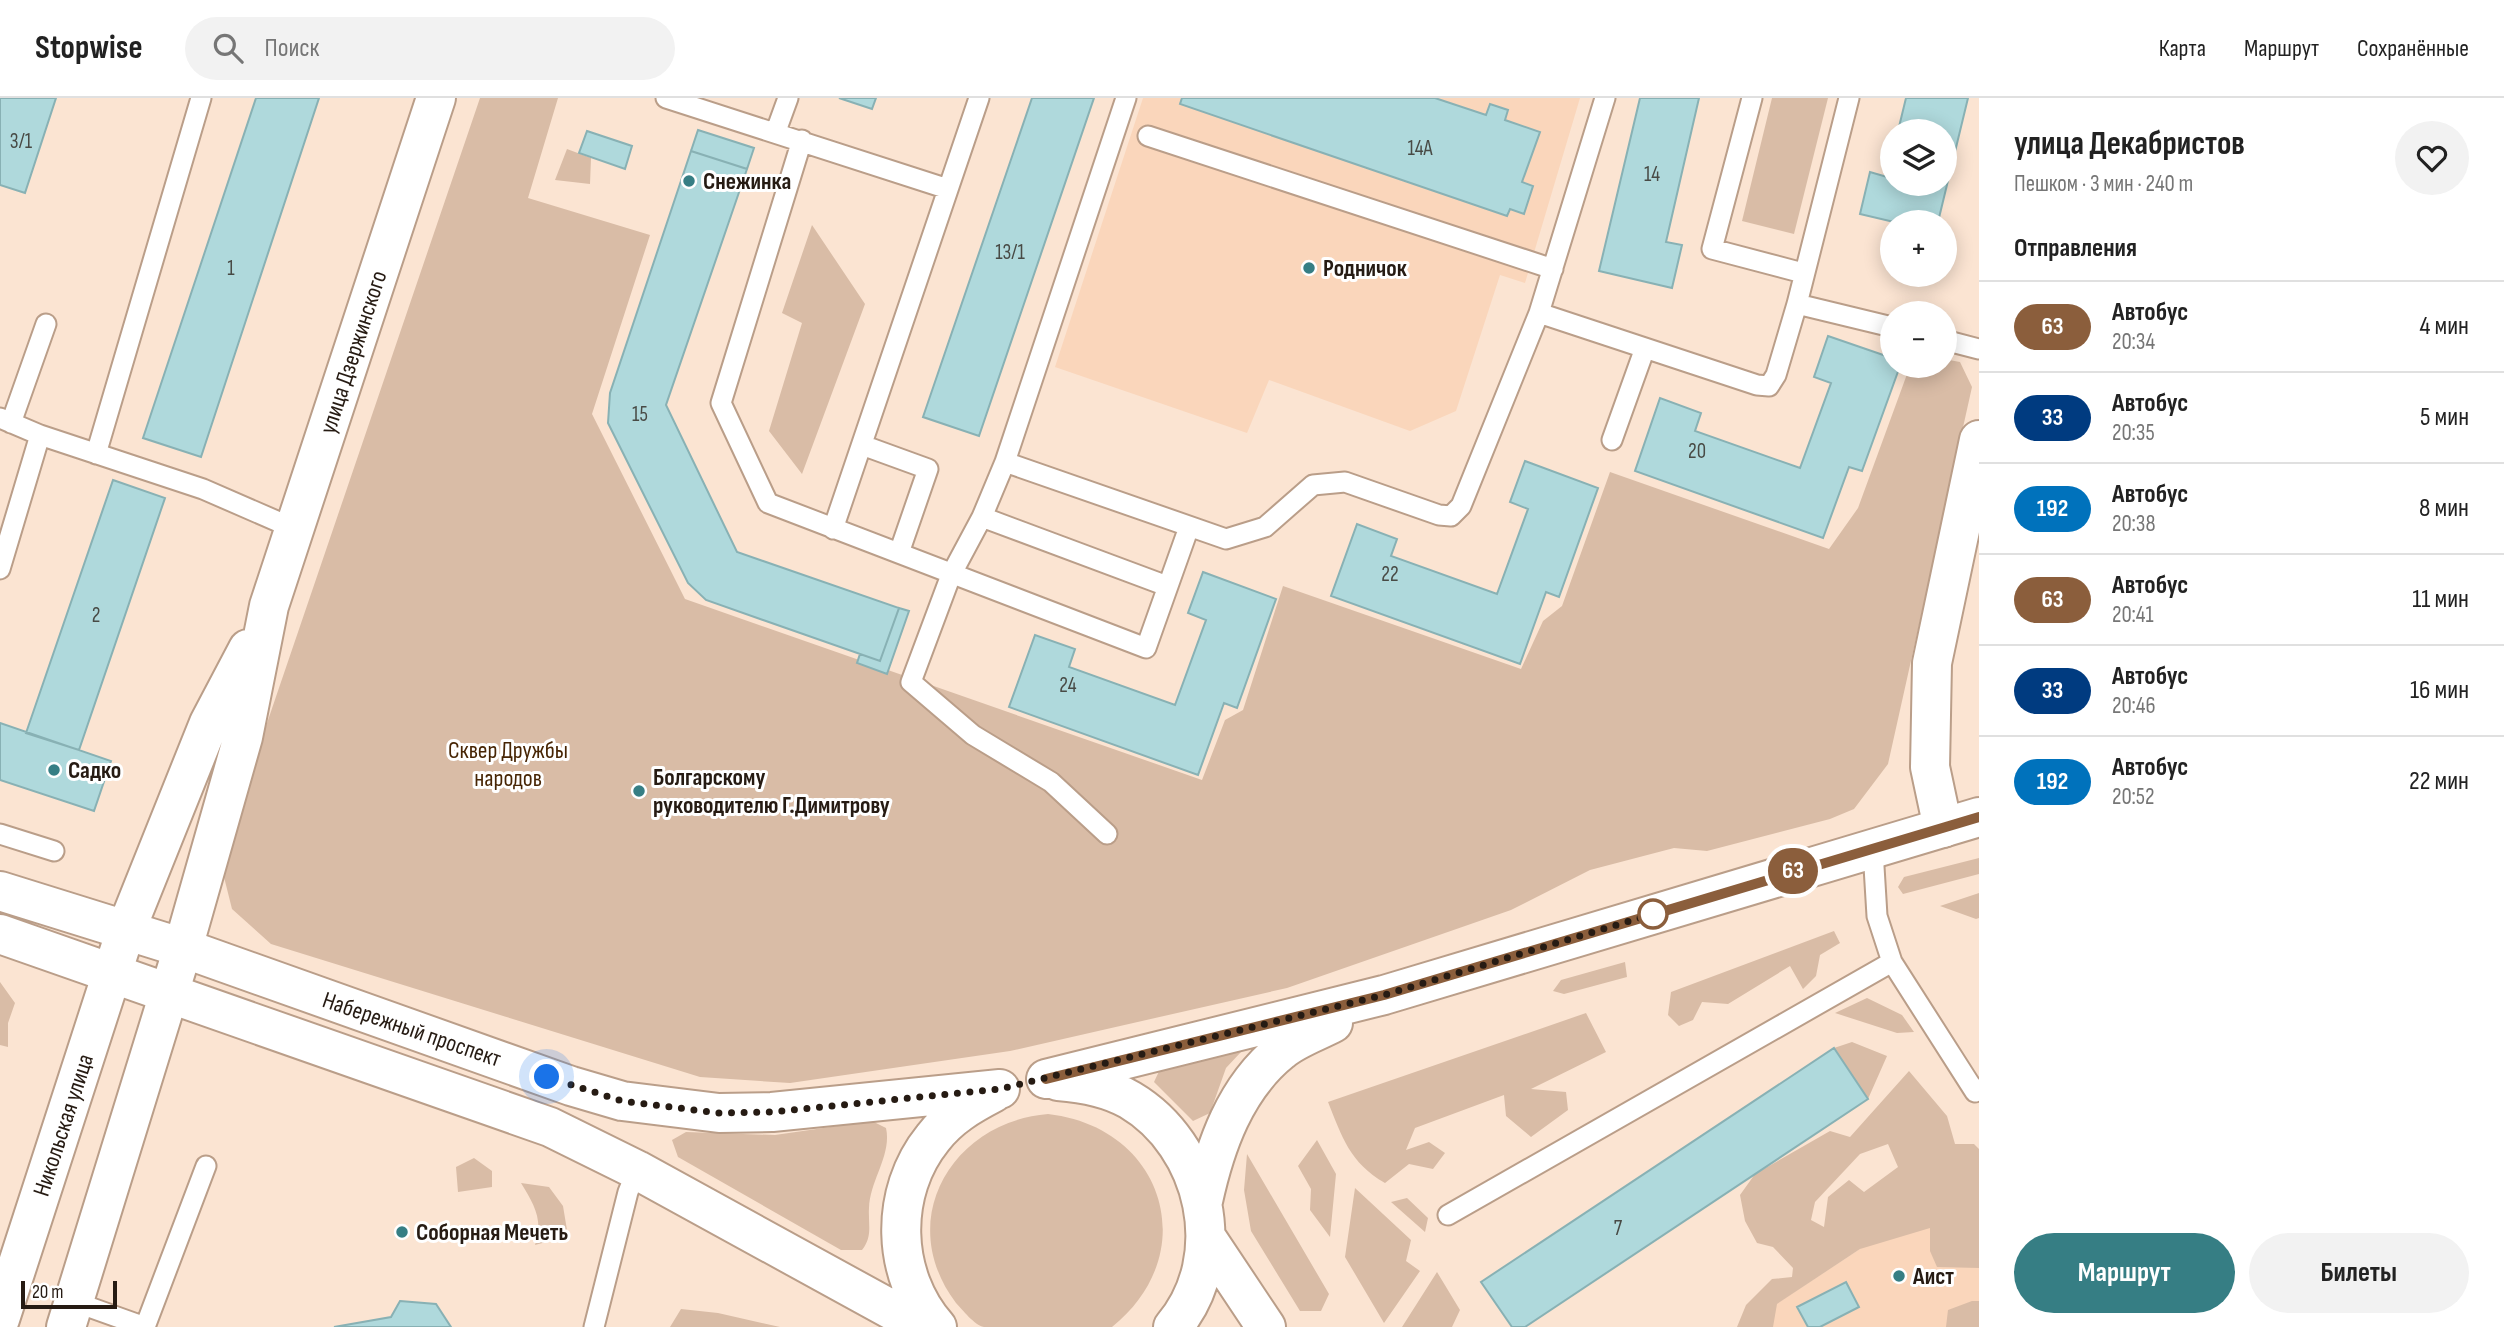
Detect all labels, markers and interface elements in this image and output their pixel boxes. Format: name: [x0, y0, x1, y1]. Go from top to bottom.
search box: [185, 17, 675, 80]
text: Stopwise: [35, 28, 143, 68]
icon: search: [209, 29, 247, 67]
text: Поиск: [265, 33, 319, 64]
text: Карта: [2159, 34, 2206, 63]
text: Маршрут: [2244, 34, 2319, 63]
text: Сохранённые: [2357, 34, 2469, 63]
map controls: [1880, 119, 1957, 378]
button: layers: [1880, 119, 1957, 196]
button: heart: [2395, 121, 2469, 195]
text: улица Декабристов: [2014, 124, 2245, 164]
house number: 3/1: [10, 129, 33, 154]
house number: 14А: [1407, 136, 1434, 161]
house number: 14: [1644, 162, 1660, 187]
place label: Снежинка: [703, 167, 791, 196]
text: Пешком · 3 мин · 240 m: [2014, 170, 2193, 198]
marker: Снежинка: [681, 173, 697, 189]
button: +: [1880, 210, 1957, 287]
text: Отправления: [2014, 233, 2137, 264]
house number: 13/1: [995, 240, 1025, 265]
place label: Родничок: [1323, 254, 1408, 283]
house number: 1: [227, 256, 235, 281]
marker: Родничок: [1301, 260, 1317, 276]
street label: улица Дзержинского: [313, 267, 394, 437]
text: Автобус: [2112, 297, 2188, 328]
button: −: [1880, 301, 1957, 378]
text: 4 мин: [2420, 311, 2469, 342]
text: 63: [2041, 312, 2064, 341]
text: 20:34: [2112, 328, 2155, 356]
text: Автобус: [2112, 388, 2188, 419]
house number: 15: [632, 402, 648, 427]
text: 5 мин: [2420, 402, 2469, 433]
text: 33: [2042, 403, 2063, 432]
text: 20:35: [2112, 419, 2155, 447]
house number: 20: [1688, 439, 1706, 464]
text: Автобус: [2112, 479, 2188, 510]
text: 8 мин: [2419, 493, 2469, 524]
text: 192: [2037, 494, 2068, 523]
text: 20:38: [2112, 510, 2156, 538]
house number: 22: [1381, 562, 1399, 587]
text: Автобус: [2112, 570, 2188, 601]
text: 11 мин: [2412, 584, 2469, 615]
text: 63: [2041, 585, 2064, 614]
text: 20:41: [2112, 601, 2154, 629]
house number: 2: [92, 603, 100, 628]
text: Автобус: [2112, 661, 2188, 692]
house number: 24: [1059, 673, 1077, 698]
text: 16 мин: [2410, 675, 2469, 706]
text: 33: [2042, 676, 2063, 705]
text: 20:46: [2112, 692, 2156, 720]
park label: Сквер Дружбы народов: [448, 736, 568, 793]
text: Автобус: [2112, 752, 2188, 783]
place label: Садко: [68, 756, 121, 785]
marker: Садко: [46, 762, 62, 778]
place label: Болгарскому руководителю Г.Димитрову: [653, 763, 890, 820]
text: 22 мин: [2409, 766, 2469, 797]
text: 192: [2037, 767, 2068, 796]
marker: Болгарскому руководителю Г.Димитрову: [631, 783, 647, 799]
text: 20:52: [2112, 783, 2155, 811]
line badge: 63: [1762, 848, 1825, 894]
text: 63: [1782, 856, 1804, 885]
unlabelled marker: [1638, 899, 1668, 929]
street label: Набережный проспект: [319, 985, 505, 1074]
street label: Никольская улица: [27, 1050, 100, 1200]
your location: [529, 1059, 564, 1094]
house number: 7: [1614, 1216, 1623, 1241]
place label: Соборная Мечеть: [416, 1218, 569, 1247]
marker: Соборная Мечеть: [394, 1224, 410, 1240]
button: Маршрут: [2014, 1233, 2235, 1313]
button: Билеты: [2249, 1233, 2469, 1313]
place label: Аист: [1912, 1262, 1954, 1291]
marker: Аист: [1891, 1268, 1907, 1284]
scale bar: [21, 1278, 117, 1310]
text: 20 m: [32, 1281, 64, 1304]

